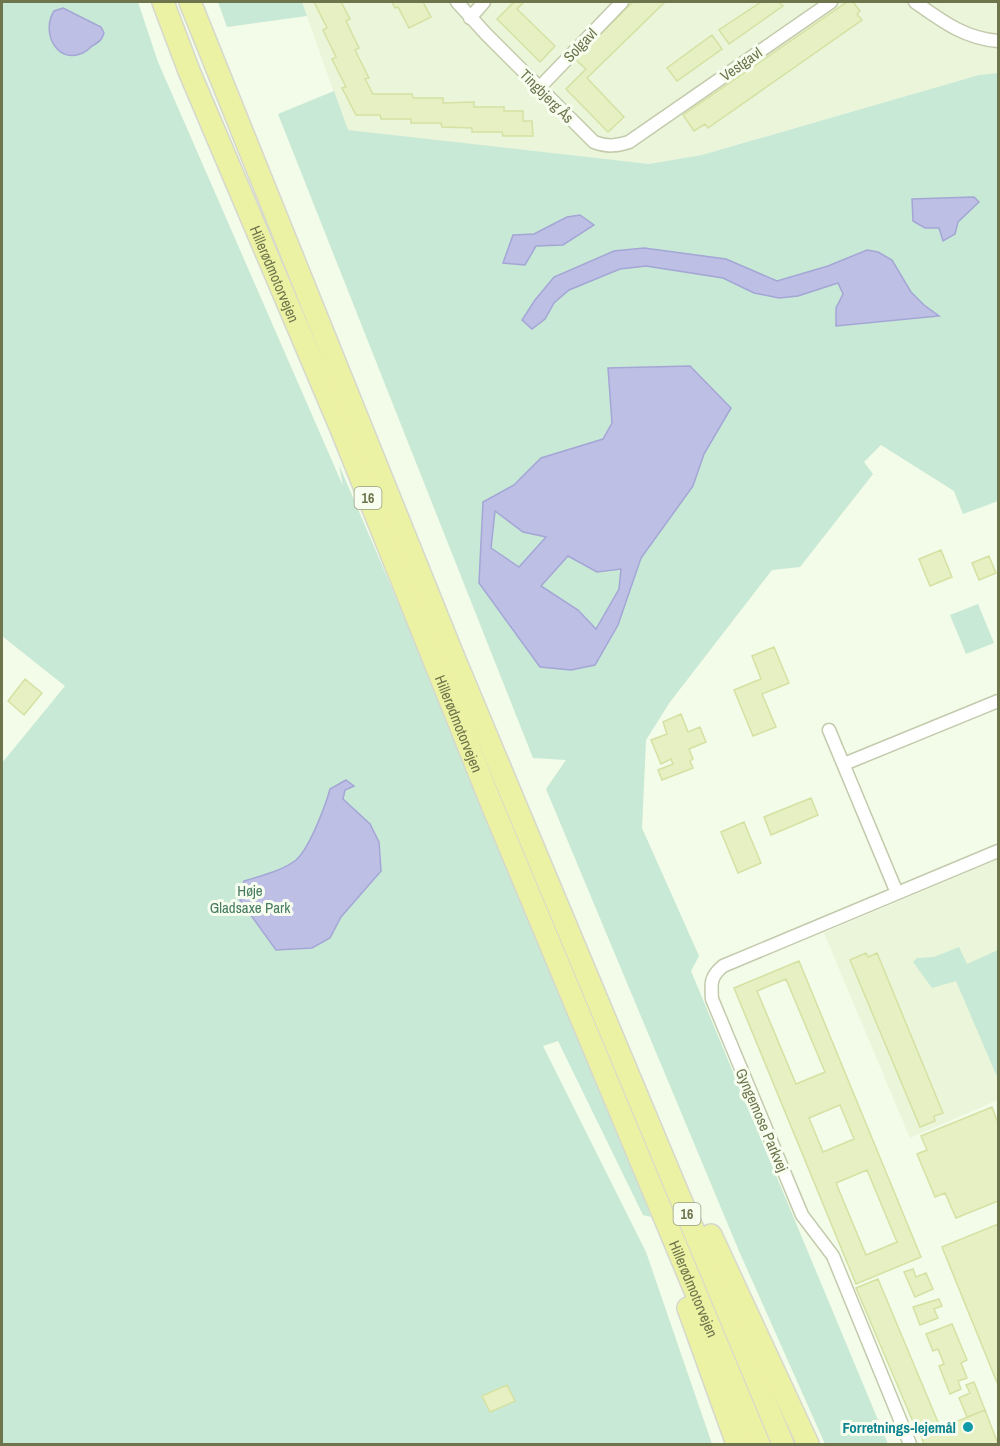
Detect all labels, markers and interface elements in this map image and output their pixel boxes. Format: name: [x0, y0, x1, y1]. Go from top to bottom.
street label: Solgavl: [558, 23, 602, 67]
street label: Vestgavl: [716, 42, 766, 86]
street label: Tingbjerg Ås: [515, 64, 579, 128]
street label: Hillerødmotorvejen: [245, 222, 305, 325]
road number: 16: [354, 487, 382, 509]
street label: Hillerødmotorvejen: [430, 672, 488, 775]
park label: Høje Gladsaxe Park: [210, 880, 291, 918]
street label: Gyngemose Parkvej: [731, 1065, 793, 1175]
road number: 16: [674, 1203, 700, 1225]
street label: Hillerødmotorvejen: [664, 1237, 724, 1340]
place label: Forretnings-lejemål: [842, 1417, 956, 1438]
marker: Forretnings-lejemål: [961, 1420, 975, 1434]

